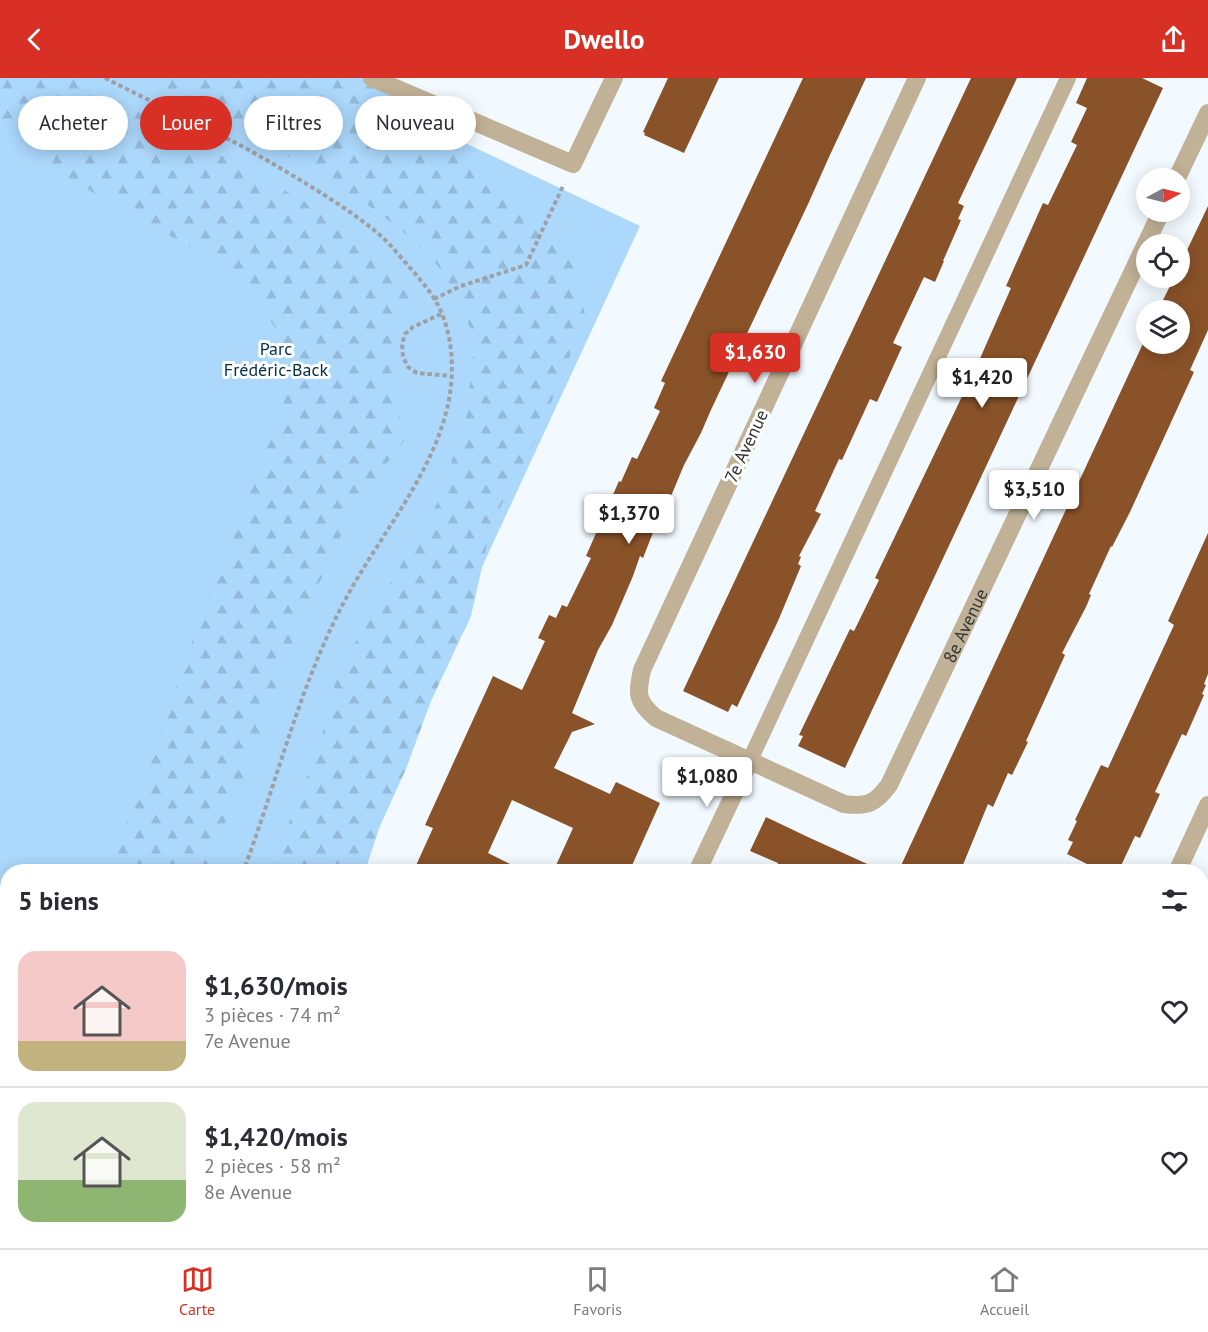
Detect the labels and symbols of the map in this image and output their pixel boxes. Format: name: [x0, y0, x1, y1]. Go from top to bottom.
north arrow: [1136, 168, 1190, 222]
pin: $1,630: [706, 333, 804, 384]
park label: Parc Frédéric-Back: [224, 337, 329, 381]
pin: $1,420: [933, 358, 1031, 409]
street label: 7e Avenue: [719, 406, 773, 486]
pin: $3,510: [985, 470, 1083, 521]
pin: $1,370: [580, 494, 678, 545]
street label: 8e Avenue: [937, 585, 992, 666]
pin: $1,080: [658, 757, 756, 808]

